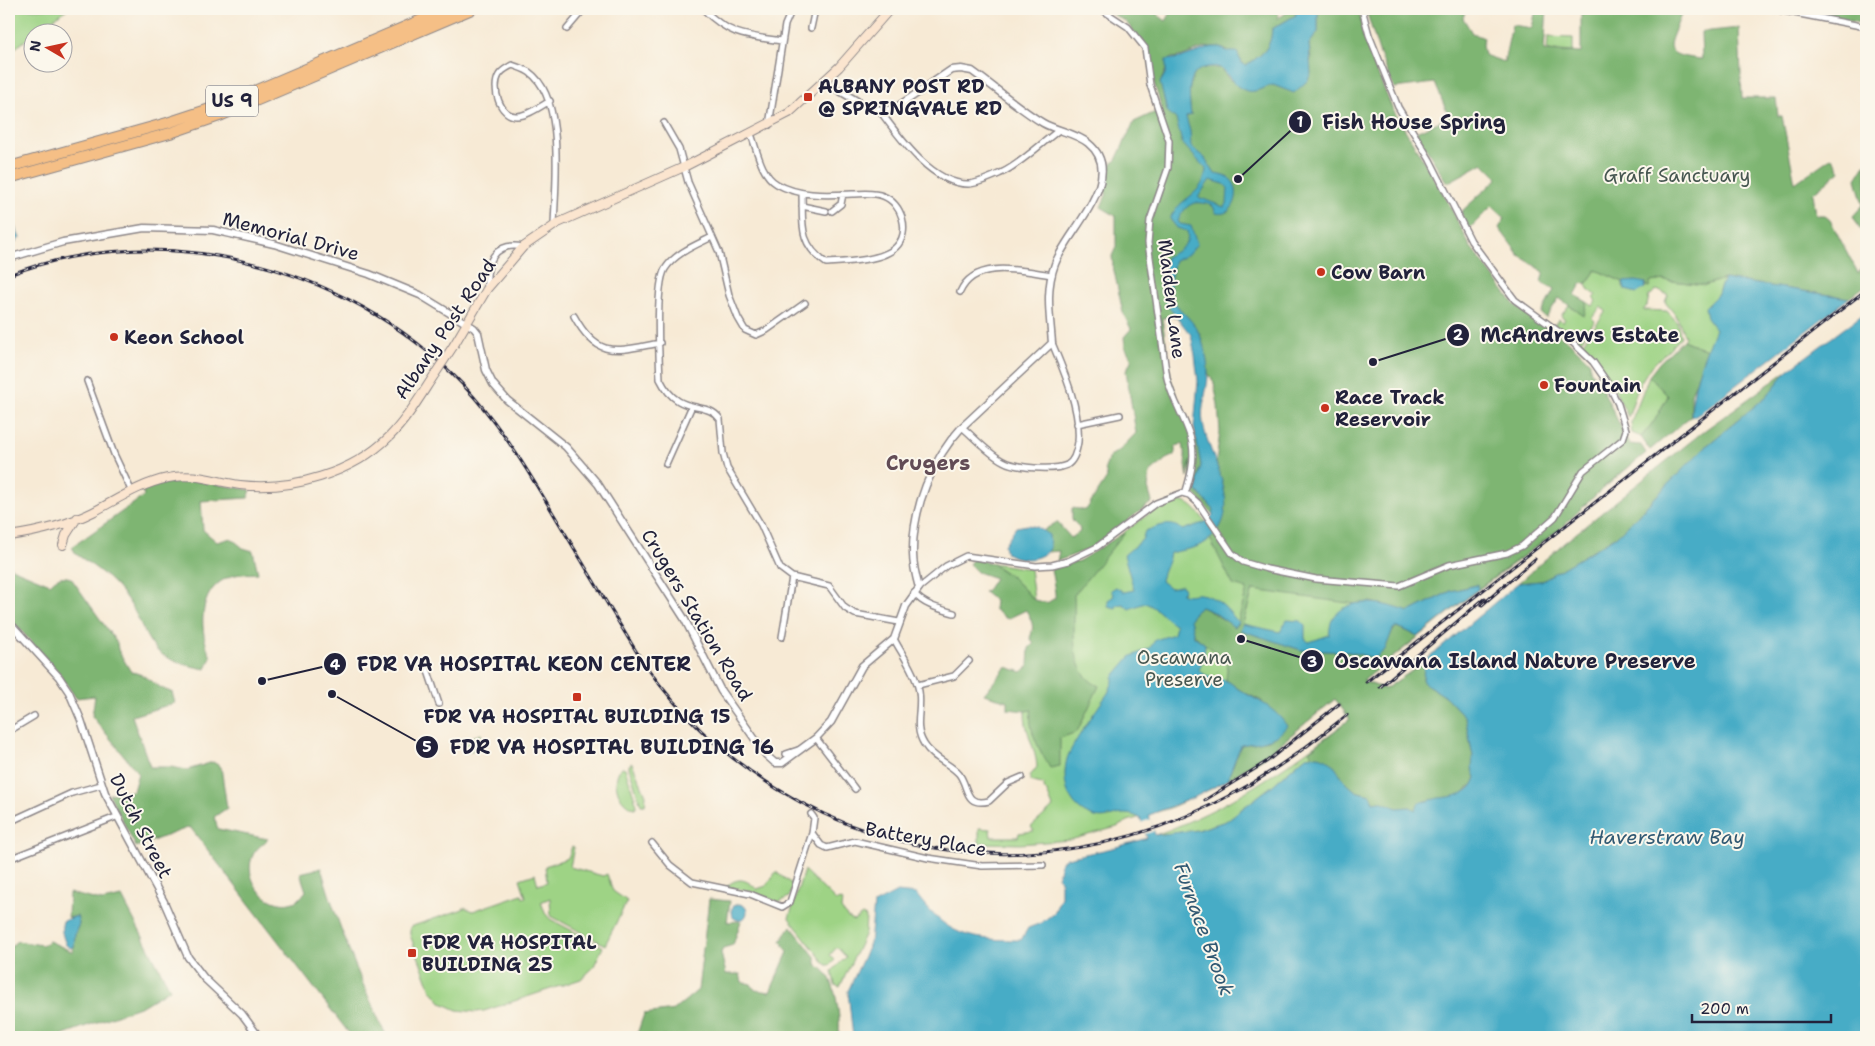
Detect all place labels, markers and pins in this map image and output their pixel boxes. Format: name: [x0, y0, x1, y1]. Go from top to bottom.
place label: ALBANY POST RD @ SPRINGVALE RD: [818, 74, 1002, 121]
marker: ALBANY POST RD @ SPRINGVALE RD: [802, 91, 814, 103]
callout: Fish House Spring: [1288, 104, 1516, 139]
place label: Cow Barn: [1331, 260, 1426, 285]
marker: Cow Barn: [1315, 266, 1327, 278]
callout: McAndrews Estate: [1446, 318, 1690, 353]
place label: Keon School: [124, 325, 245, 350]
marker: Keon School: [108, 331, 120, 343]
place label: Fountain: [1554, 373, 1642, 398]
marker: Fountain: [1538, 379, 1550, 391]
place label: Race Track Reservoir: [1335, 385, 1445, 432]
marker: Race Track Reservoir: [1319, 402, 1331, 414]
callout: Oscawana Island Nature Preserve: [1300, 644, 1706, 679]
callout: FDR VA HOSPITAL KEON CENTER: [322, 647, 702, 682]
marker: FDR VA HOSPITAL BUILDING 15: [571, 691, 583, 703]
place label: FDR VA HOSPITAL BUILDING 15: [424, 704, 731, 729]
callout: FDR VA HOSPITAL BUILDING 16: [415, 729, 784, 764]
place label: FDR VA HOSPITAL BUILDING 25: [422, 930, 596, 977]
marker: FDR VA HOSPITAL BUILDING 25: [406, 947, 418, 959]

